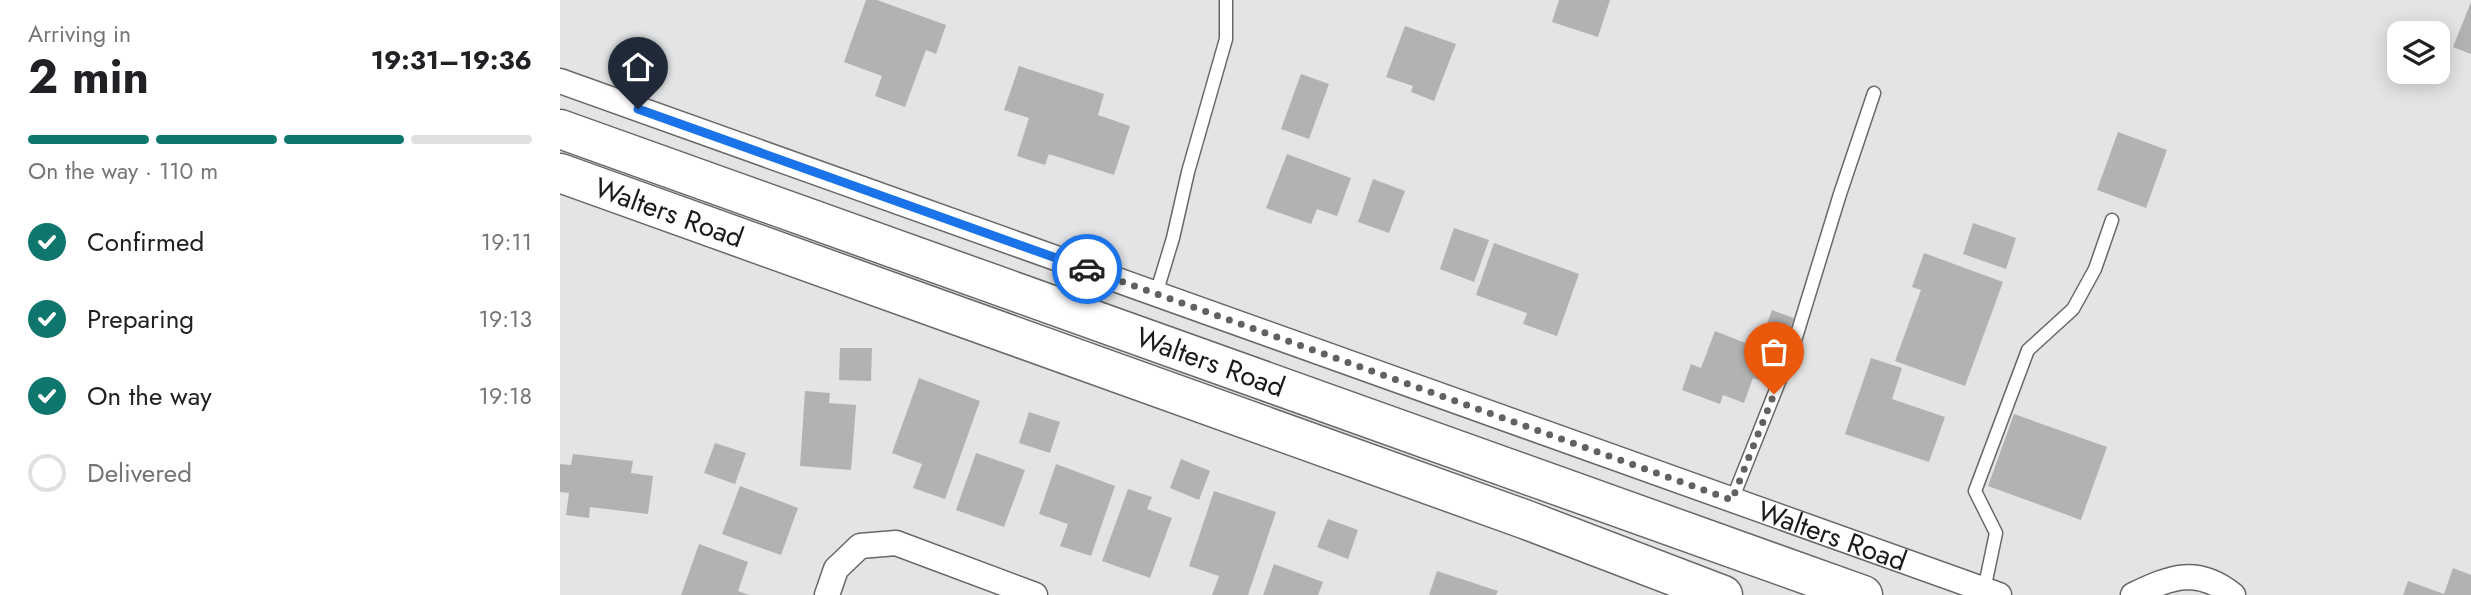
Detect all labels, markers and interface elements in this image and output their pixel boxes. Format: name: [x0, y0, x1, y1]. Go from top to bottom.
text: Arriving in: [28, 17, 131, 51]
map controls: [2387, 21, 2450, 84]
button: layers: [2387, 21, 2450, 84]
pin: [608, 37, 668, 109]
text: 19:31–19:36: [371, 41, 532, 79]
text: 2 min: [28, 44, 149, 110]
icon: home: [619, 48, 657, 86]
text: On the way · 110 m: [28, 154, 218, 188]
street label: Walters Road: [589, 167, 749, 258]
icon: check: [28, 223, 66, 261]
text: Confirmed: [87, 223, 204, 261]
text: 19:11: [481, 225, 532, 259]
courier: [1052, 234, 1122, 304]
icon: car: [1068, 250, 1106, 288]
icon: check: [28, 300, 66, 338]
text: Preparing: [87, 300, 194, 338]
text: 19:13: [479, 302, 532, 336]
street label: Walters Road: [1130, 316, 1291, 407]
pin: [1744, 322, 1804, 394]
icon: bag: [1755, 333, 1793, 371]
icon: check: [28, 377, 66, 415]
text: On the way: [87, 377, 212, 415]
text: 19:18: [479, 379, 532, 413]
text: Delivered: [87, 454, 192, 492]
street label: Walters Road: [1752, 490, 1912, 581]

